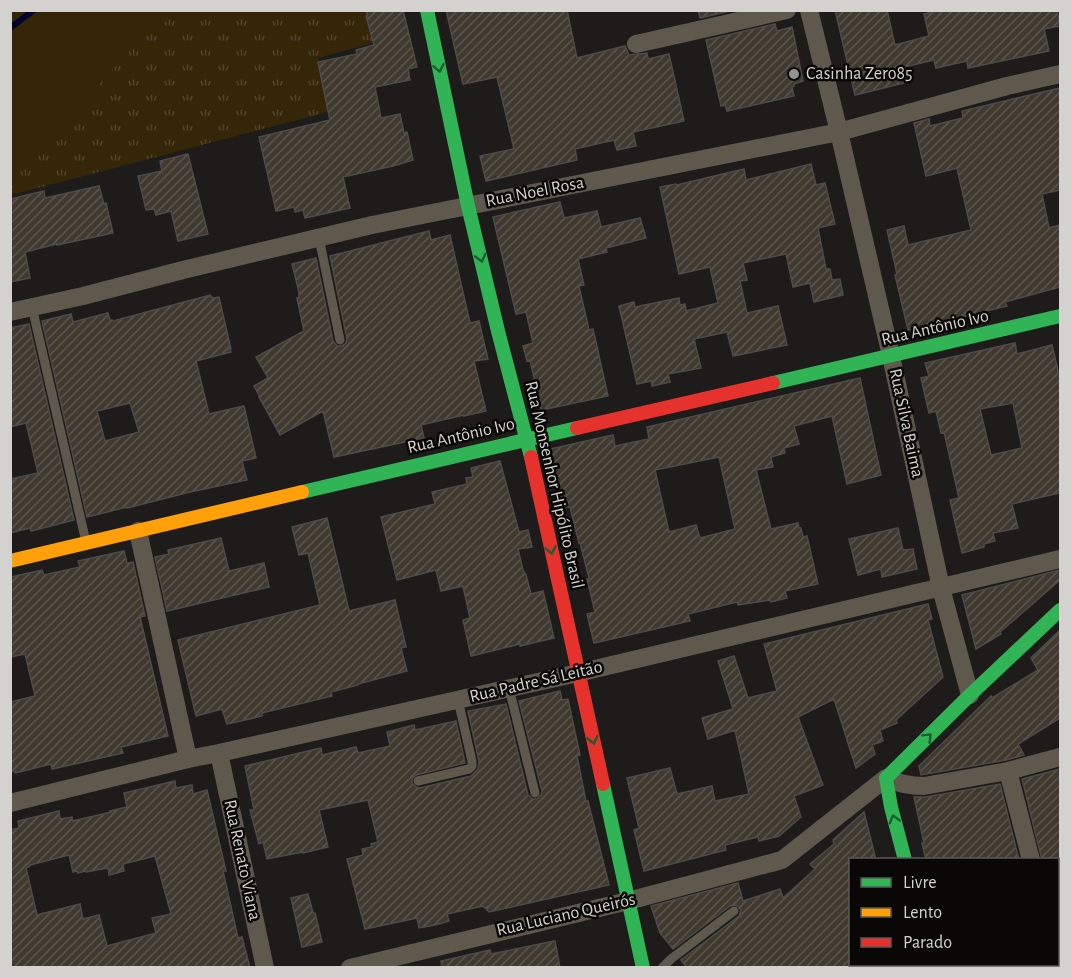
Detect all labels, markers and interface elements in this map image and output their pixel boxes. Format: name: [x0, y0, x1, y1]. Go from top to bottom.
one-way arrow: [432, 62, 445, 72]
place label: Casinha Zero85: [806, 65, 913, 83]
marker: Casinha Zero85: [787, 67, 801, 81]
street label: Rua Noel Rosa: [484, 174, 586, 210]
one-way arrow: [473, 253, 486, 263]
street label: Rua Antônio Ivo: [880, 307, 991, 349]
street label: Rua Silva Baima: [886, 367, 926, 479]
street label: Rua Monsenhor Hipólito Brasil: [521, 379, 587, 591]
street label: Rua Antônio Ivo: [406, 415, 517, 457]
one-way arrow: [544, 545, 557, 555]
street label: Rua Padre Sá Leitão: [468, 658, 604, 706]
one-way arrow: [920, 733, 931, 744]
one-way arrow: [586, 735, 599, 745]
street label: Rua Renato Viana: [220, 798, 264, 922]
one-way arrow: [889, 814, 902, 824]
legend: [849, 858, 1059, 966]
text: Livre: [903, 874, 937, 892]
street label: Rua Luciano Queirós: [495, 890, 637, 940]
text: Lento: [903, 904, 942, 922]
text: Parado: [903, 934, 952, 952]

